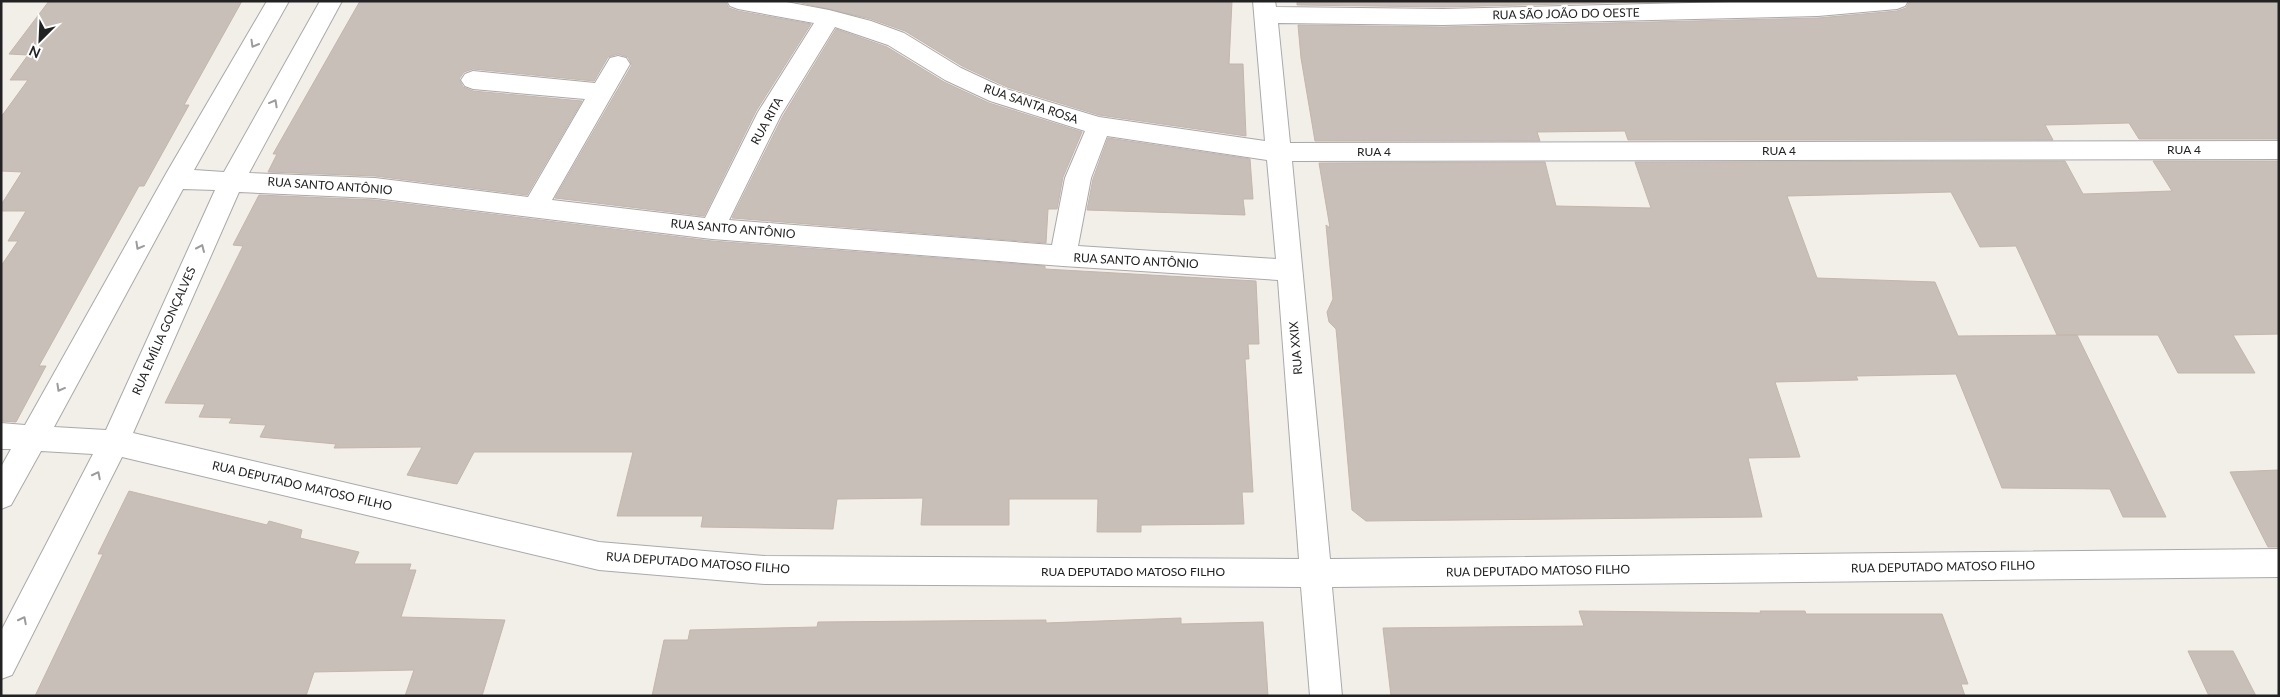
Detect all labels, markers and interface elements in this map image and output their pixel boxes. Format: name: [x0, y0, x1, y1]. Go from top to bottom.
street label: RUA SÃO JOÃO DO OESTE: [1492, 5, 1640, 22]
north arrow: [15, 15, 65, 65]
one-way arrow: [250, 38, 260, 47]
text: N: [26, 42, 43, 62]
street label: RUA SANTA ROSA: [982, 80, 1081, 127]
street label: RUA RITA: [747, 94, 786, 147]
one-way arrow: [268, 100, 278, 109]
street label: RUA 4: [2167, 142, 2201, 157]
street label: RUA 4: [1762, 143, 1796, 158]
street label: RUA 4: [1357, 144, 1391, 159]
street label: RUA SANTO ANTÔNIO: [267, 174, 393, 197]
street label: RUA SANTO ANTÔNIO: [670, 216, 796, 241]
one-way arrow: [136, 241, 146, 250]
one-way arrow: [195, 244, 205, 253]
street label: RUA SANTO ANTÔNIO: [1073, 250, 1199, 271]
street label: RUA EMÍLIA GONÇALVES: [128, 264, 199, 397]
street label: RUA XXIX: [1286, 320, 1305, 375]
one-way arrow: [57, 383, 67, 392]
street label: RUA DEPUTADO MATOSO FILHO: [211, 457, 394, 514]
one-way arrow: [91, 471, 101, 480]
street label: RUA DEPUTADO MATOSO FILHO: [606, 549, 791, 576]
street label: RUA DEPUTADO MATOSO FILHO: [1851, 557, 2036, 576]
street label: RUA DEPUTADO MATOSO FILHO: [1446, 561, 1631, 580]
street label: RUA DEPUTADO MATOSO FILHO: [1041, 564, 1225, 579]
one-way arrow: [17, 616, 27, 625]

